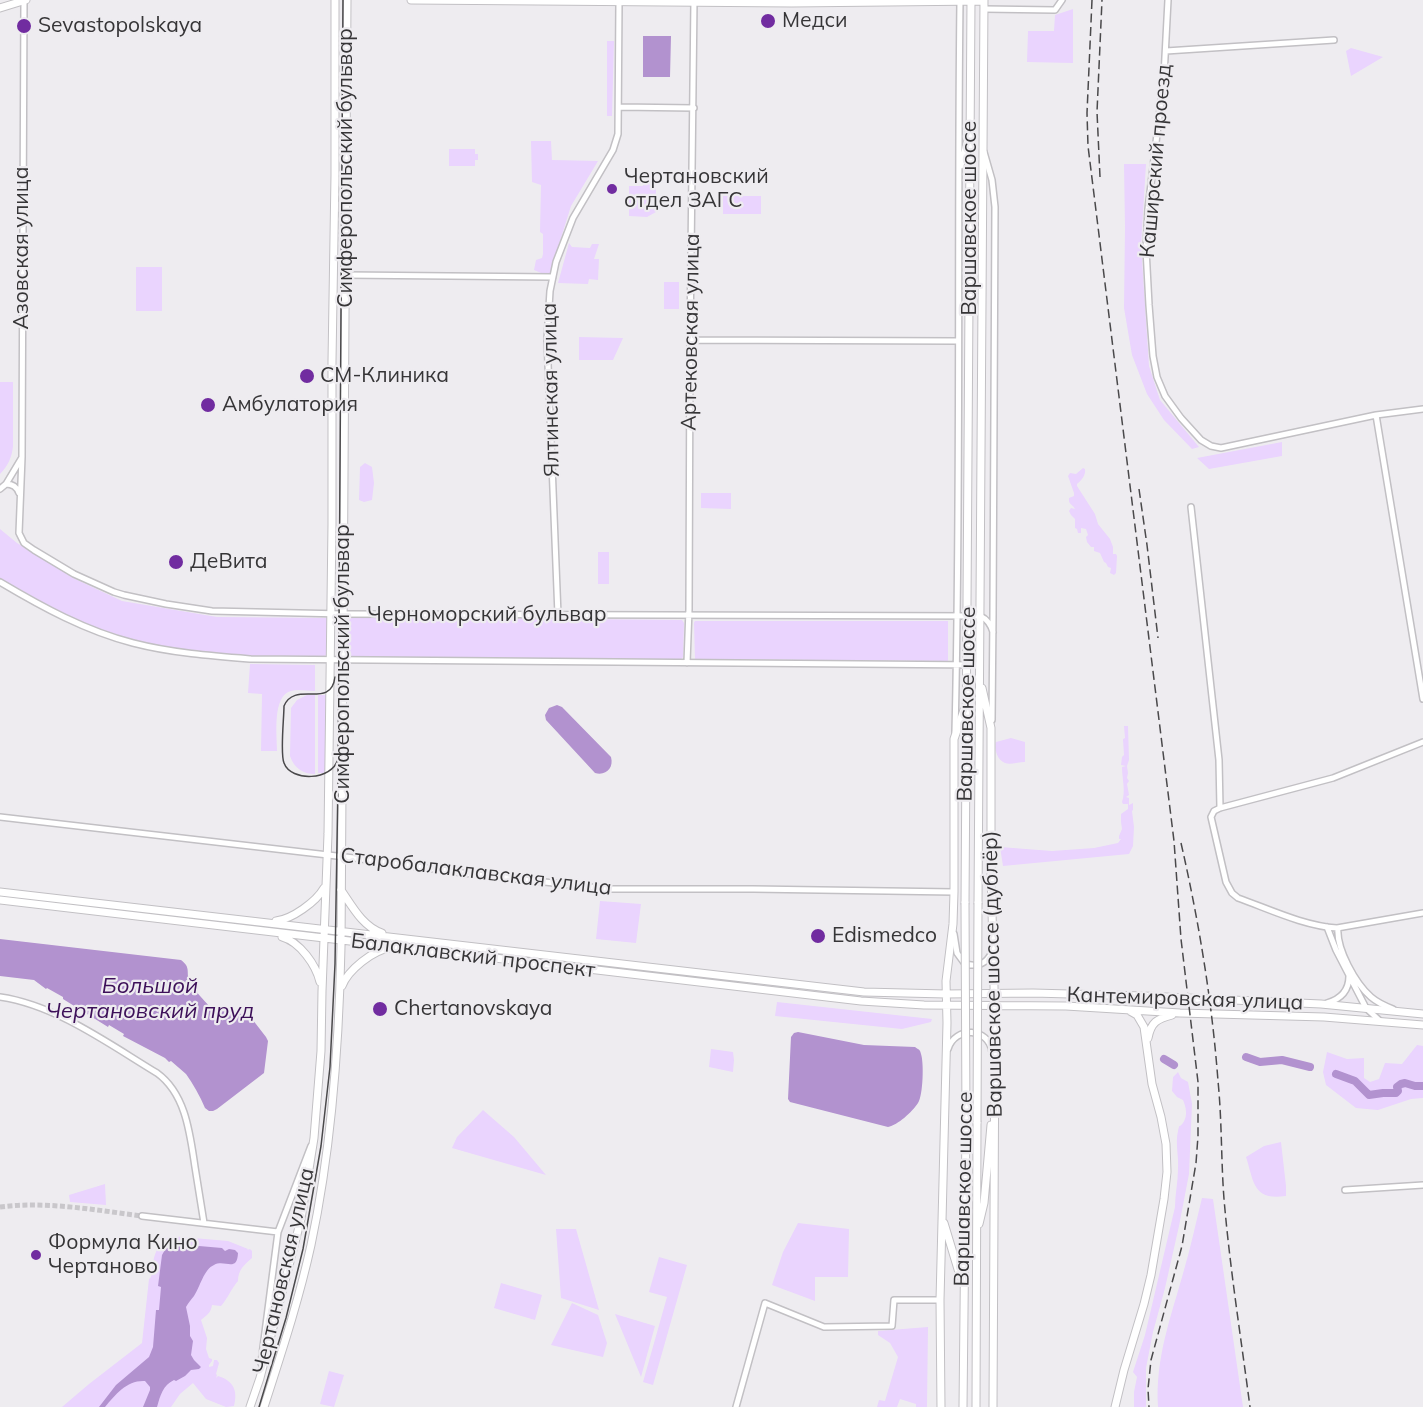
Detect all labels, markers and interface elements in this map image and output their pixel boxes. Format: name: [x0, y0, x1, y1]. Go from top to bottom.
place label: Медси: [782, 8, 848, 34]
marker: Медси: [759, 12, 777, 30]
place label: Sevastopolskaya: [38, 13, 202, 39]
marker: Sevastopolskaya: [15, 17, 33, 35]
street label: Симферопольский бульвар: [333, 28, 359, 308]
street label: Каширский проезд: [1135, 63, 1177, 259]
street label: Варшавское шоссе: [957, 120, 983, 316]
place label: Чертановский отдел ЗАГС: [624, 164, 769, 214]
street label: Азовская улица: [9, 167, 35, 329]
marker: Чертановский отдел ЗАГС: [605, 182, 619, 196]
street label: Артековская улица: [677, 233, 705, 431]
street label: Ялтинская улица: [537, 303, 565, 477]
place label: СМ-Клиника: [320, 363, 449, 389]
marker: СМ-Клиника: [298, 367, 316, 385]
place label: Амбулатория: [222, 392, 358, 418]
marker: Амбулатория: [199, 396, 217, 414]
street label: Симферопольский бульвар: [330, 524, 356, 804]
place label: ДеВита: [190, 549, 268, 575]
marker: ДеВита: [167, 553, 185, 571]
street label: Черноморский бульвар: [367, 602, 607, 628]
street label: Варшавское шоссе: [953, 606, 981, 802]
street label: Варшавское шоссе (дублёр): [978, 831, 1008, 1117]
street label: Старобалаклавская улица: [339, 843, 613, 901]
place label: Edismedco: [832, 923, 937, 949]
marker: Edismedco: [809, 927, 827, 945]
street label: Балаклавский проспект: [349, 929, 597, 983]
water label: Большой Чертановский пруд: [46, 973, 254, 1024]
street label: Кантемировская улица: [1066, 982, 1304, 1016]
place label: Chertanovskaya: [394, 996, 552, 1022]
marker: Chertanovskaya: [371, 1000, 389, 1018]
street label: Варшавское шоссе: [950, 1091, 978, 1287]
street label: Чертановская улица: [248, 1165, 320, 1377]
place label: Формула Кино Чертаново: [48, 1230, 198, 1280]
marker: Формула Кино Чертаново: [29, 1248, 43, 1262]

